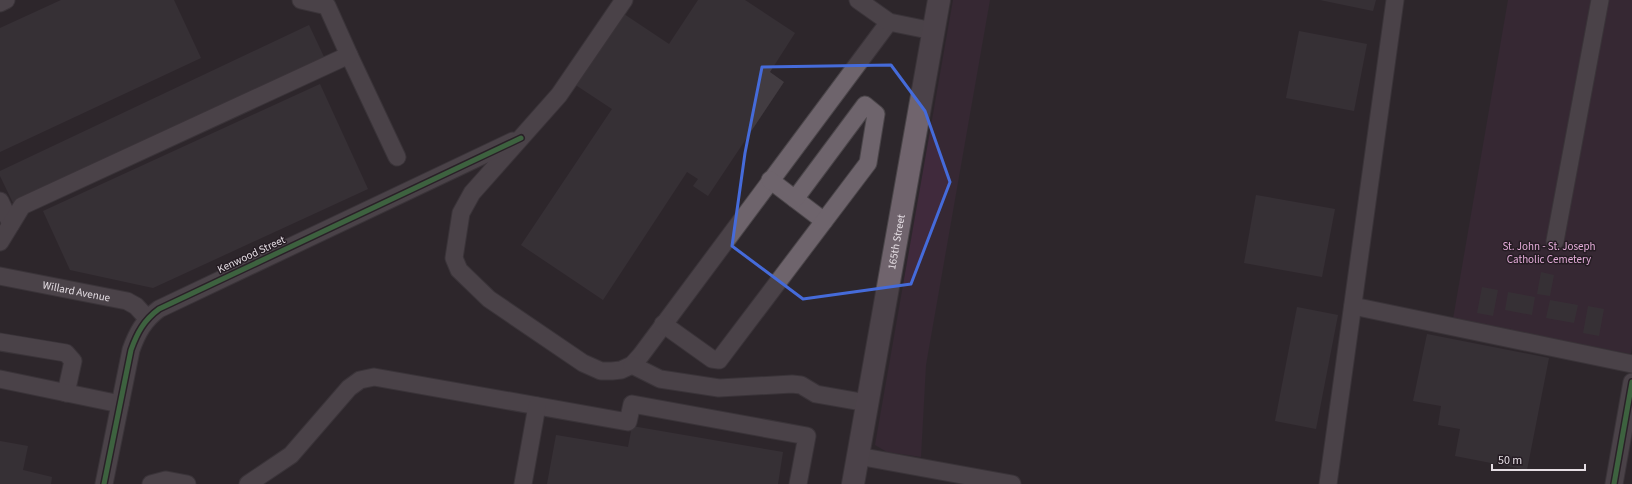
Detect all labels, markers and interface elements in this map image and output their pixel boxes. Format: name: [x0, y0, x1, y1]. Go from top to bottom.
street label: 165th Street: [884, 213, 909, 271]
street label: Kenwood Street: [215, 232, 288, 277]
park label: St. John - St. Joseph Catholic Cemetery: [1502, 239, 1596, 267]
street label: Willard Avenue: [41, 278, 112, 306]
scale bar: [1492, 446, 1585, 472]
text: 50 m: [1498, 452, 1522, 469]

